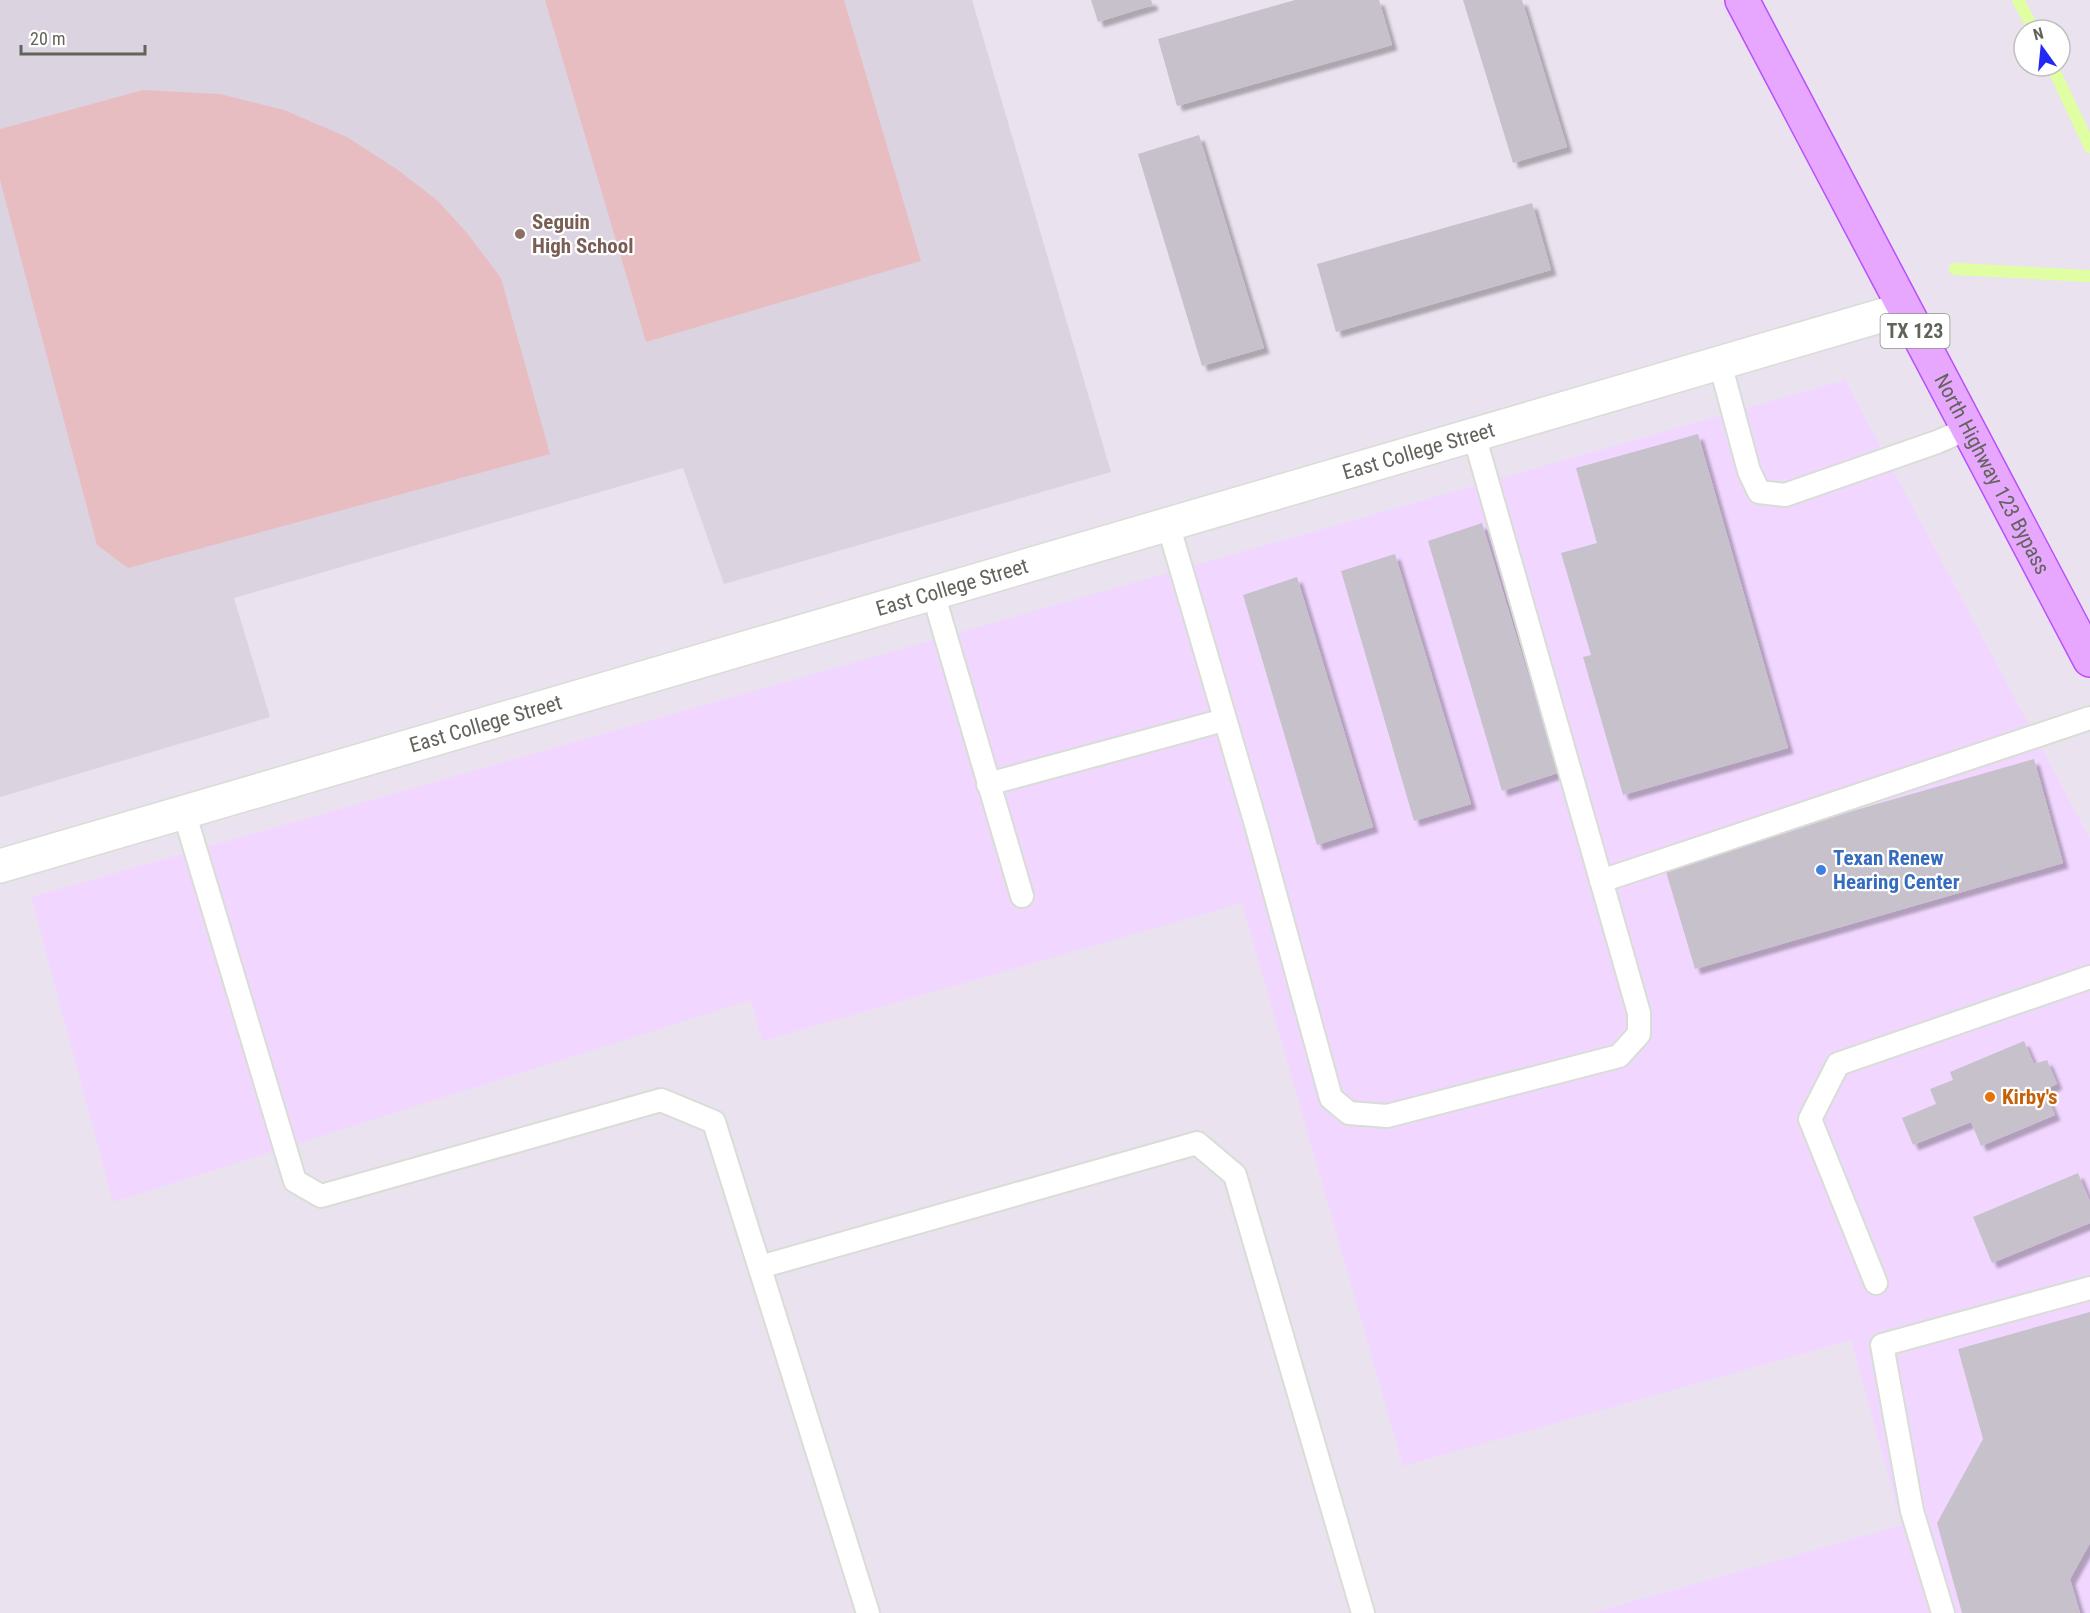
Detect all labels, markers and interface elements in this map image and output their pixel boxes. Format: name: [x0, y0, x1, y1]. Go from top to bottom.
scale bar: [21, 18, 146, 56]
north arrow: [2012, 18, 2072, 78]
text: N: [2031, 24, 2045, 44]
text: 20 m: [30, 28, 65, 49]
place label: Seguin High School: [532, 210, 633, 258]
marker: Seguin High School: [513, 227, 527, 241]
road number: TX 123: [1880, 314, 1950, 348]
street label: North Highway 123 Bypass: [1929, 370, 2055, 578]
street label: East College Street: [1340, 417, 1497, 485]
street label: East College Street: [873, 554, 1031, 621]
street label: East College Street: [407, 690, 565, 758]
place label: Texan Renew Hearing Center: [1833, 846, 1960, 894]
marker: Texan Renew Hearing Center: [1814, 863, 1828, 877]
place label: Kirby's: [2002, 1085, 2058, 1109]
marker: Kirby's: [1983, 1090, 1997, 1104]

